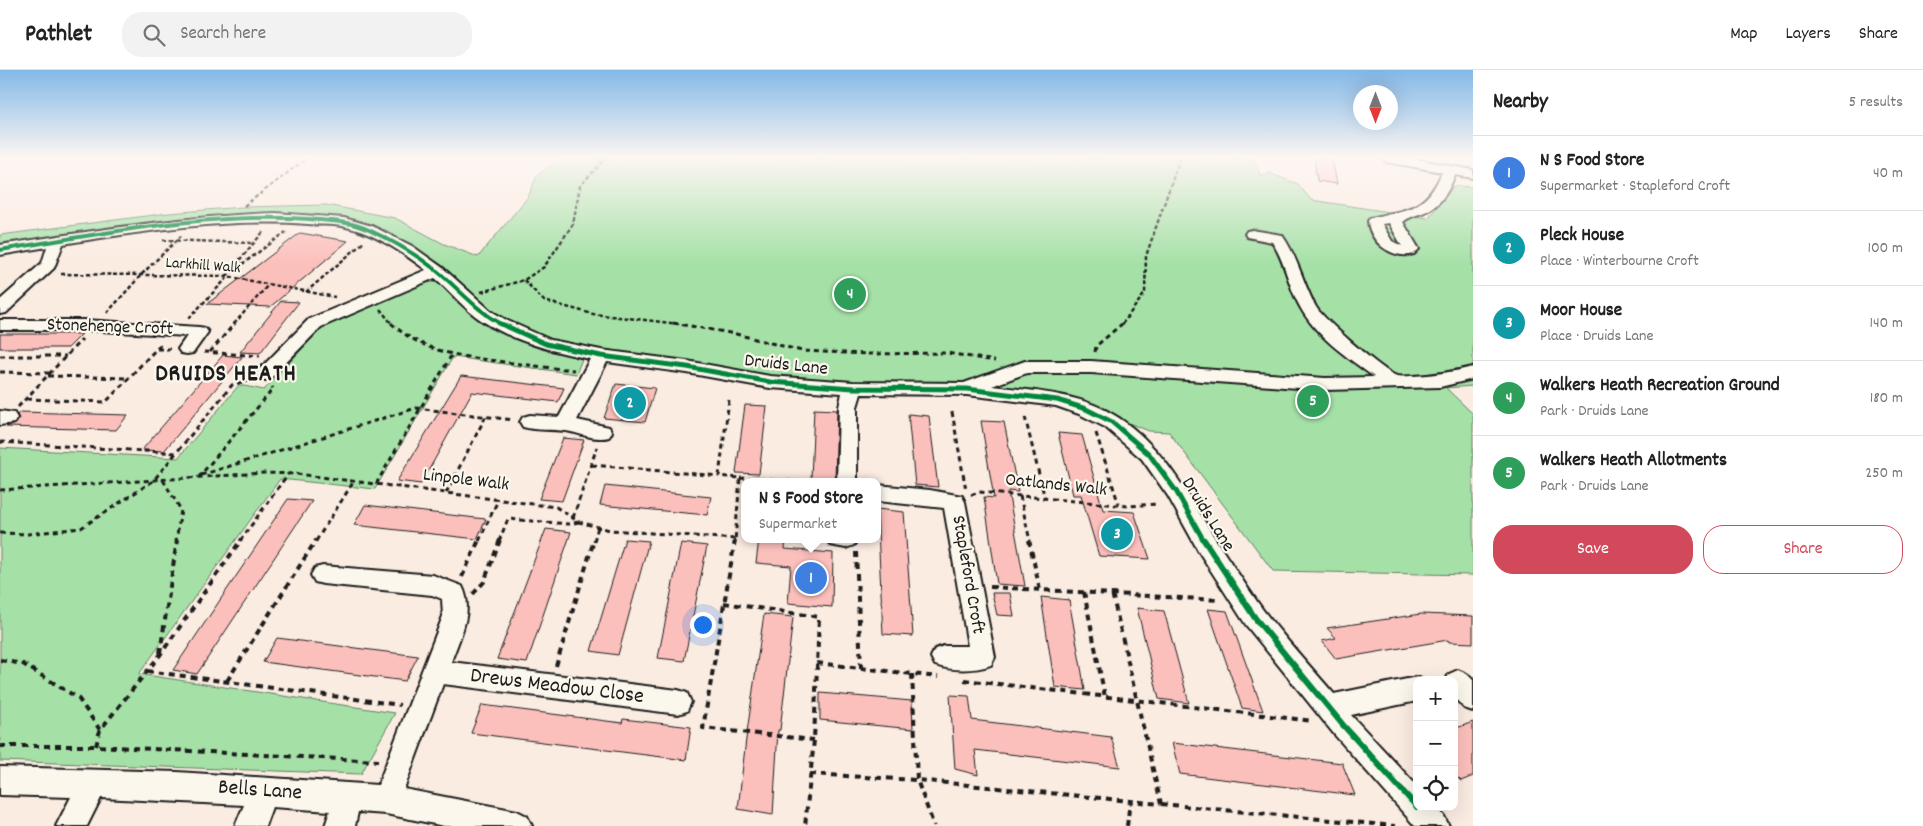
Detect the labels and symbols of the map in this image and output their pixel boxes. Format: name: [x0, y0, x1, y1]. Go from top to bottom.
north arrow: [1353, 85, 1398, 130]
street label: Larkhill Walk: [165, 252, 241, 280]
pin: 4: [834, 275, 866, 313]
street label: Stonehenge Croft: [46, 312, 174, 344]
street label: Druids Lane: [743, 348, 829, 384]
district label: DRUIDS HEATH: [155, 358, 297, 392]
pin: 5: [1297, 382, 1329, 420]
pin: 2: [614, 384, 646, 422]
street label: Linpole Walk: [421, 462, 511, 500]
street label: Oatlands Walk: [1004, 467, 1109, 505]
street label: Druids Lane: [1173, 472, 1241, 558]
street label: Stapleford Croft: [943, 514, 991, 636]
pin: 3: [1101, 515, 1133, 553]
pin: 1: [795, 559, 827, 597]
your location: [690, 612, 716, 638]
street label: Drews Meadow Close: [468, 661, 646, 713]
street label: Bells Lane: [217, 773, 303, 809]

